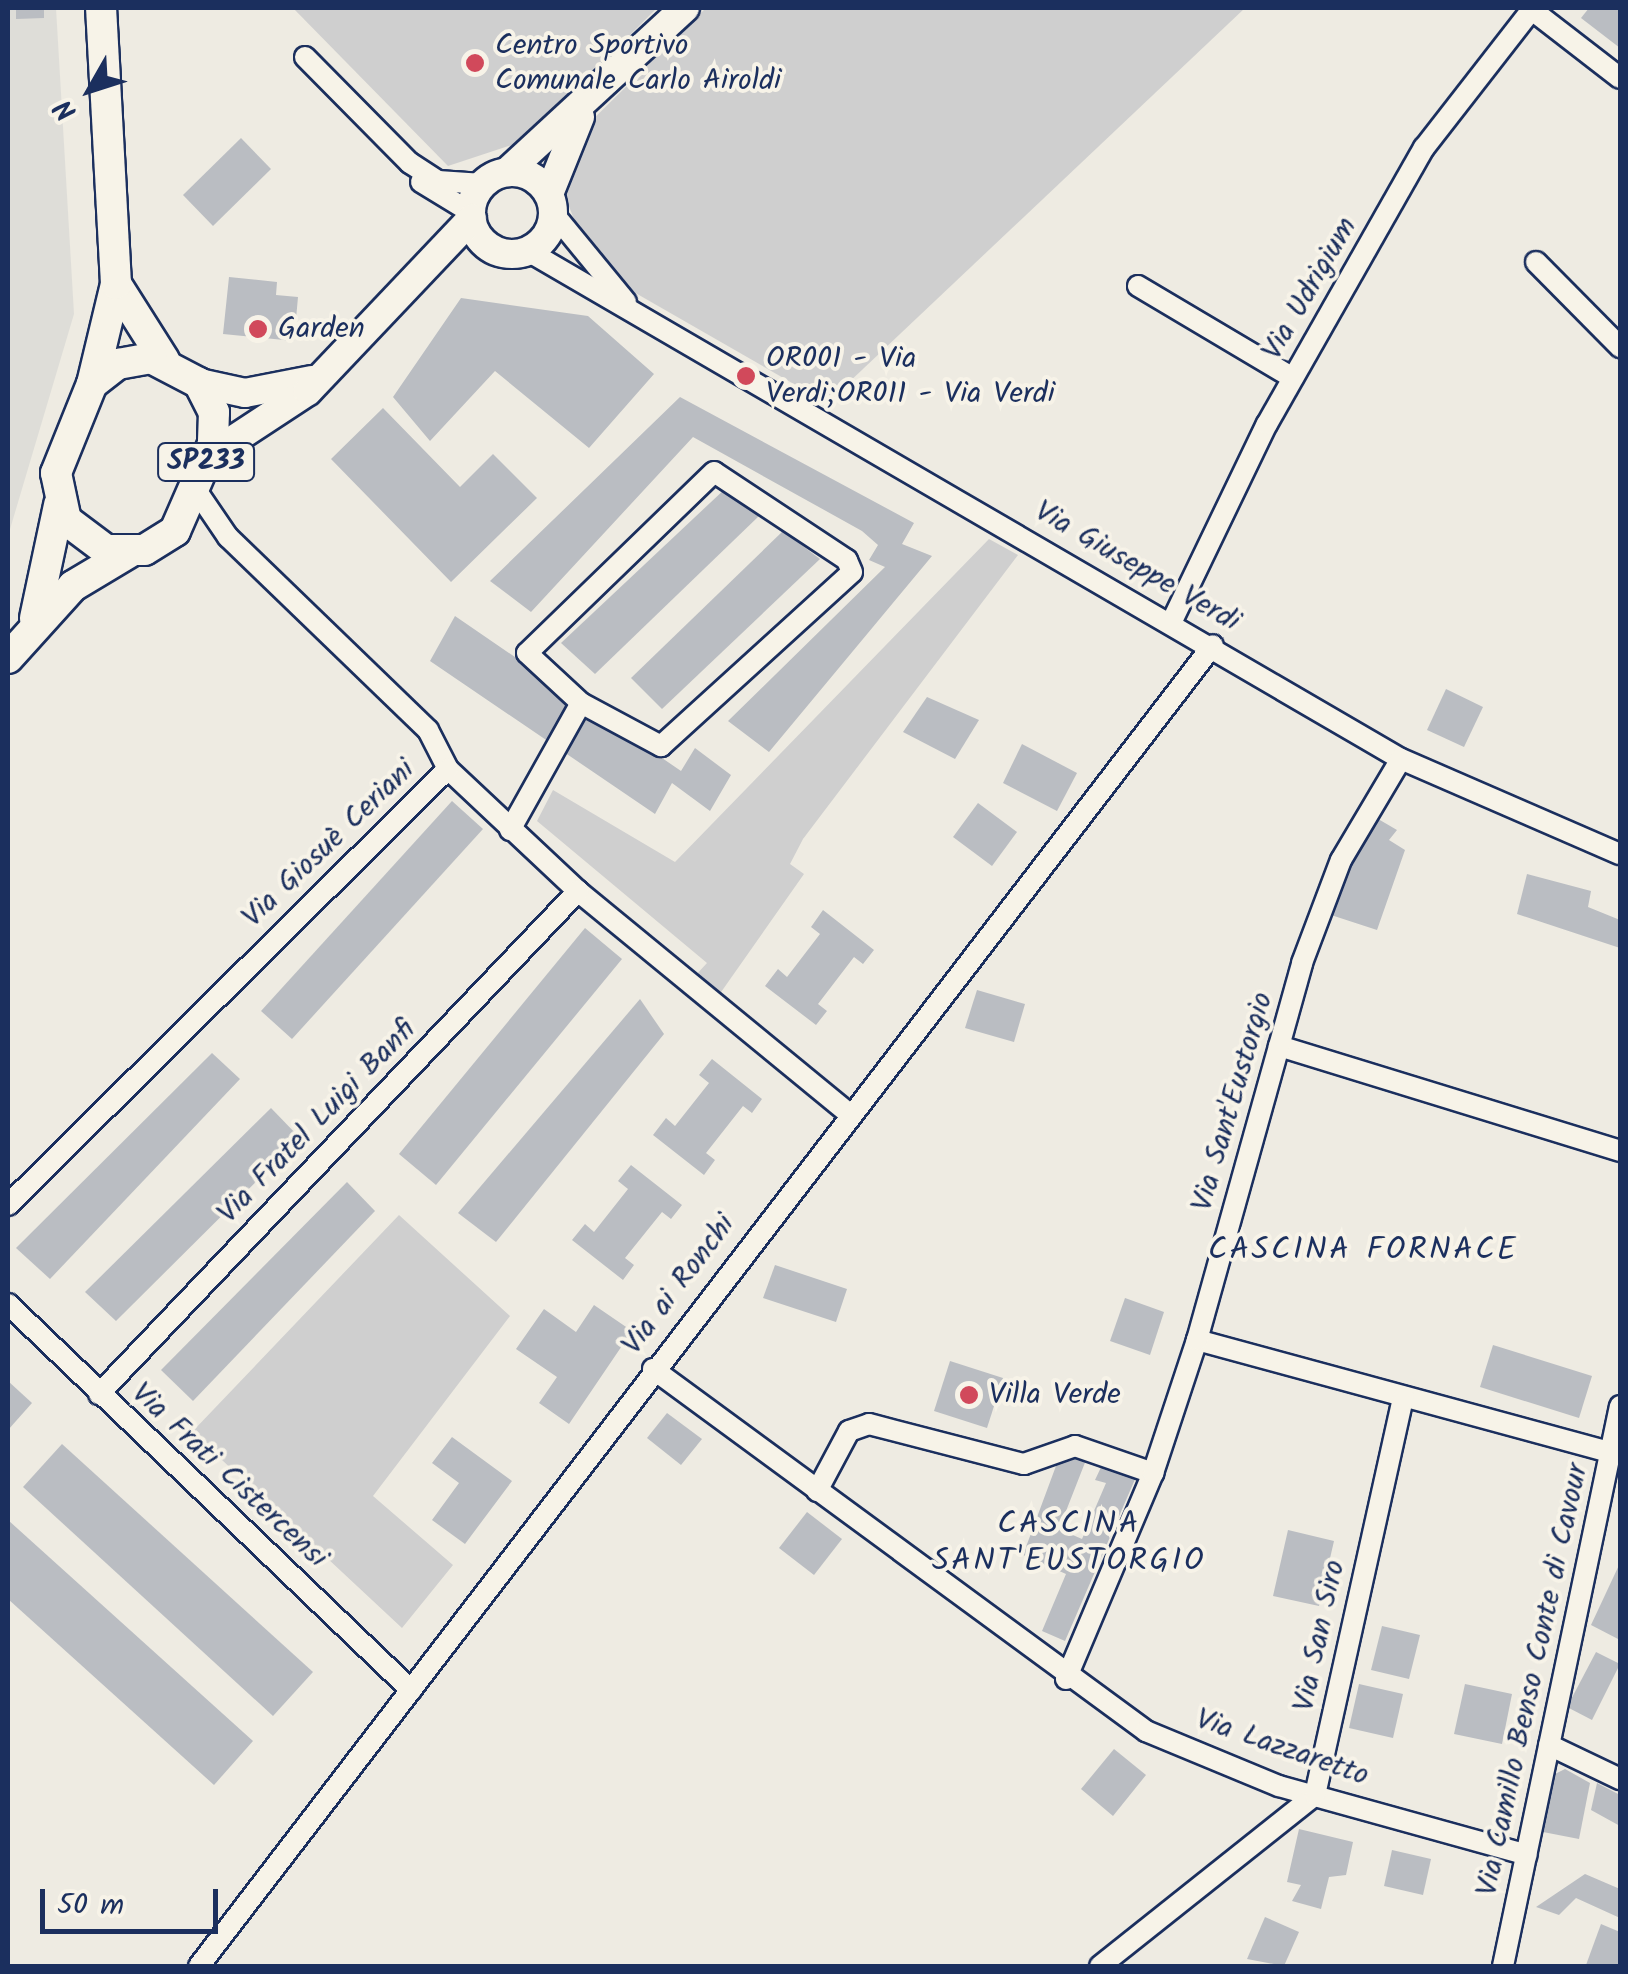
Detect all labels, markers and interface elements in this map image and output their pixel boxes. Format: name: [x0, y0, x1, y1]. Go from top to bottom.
place label: Centro Sportivo Comunale Carlo Airoldi: [495, 28, 781, 98]
north arrow: [40, 40, 140, 140]
marker: Centro Sportivo Comunale Carlo Airoldi: [464, 52, 486, 74]
text: N: [43, 88, 89, 130]
street label: Via Udrigium: [1255, 211, 1365, 367]
place label: Garden: [278, 311, 365, 347]
marker: Garden: [247, 318, 269, 340]
place label: OR001 - Via Verdi;OR011 - Via Verdi: [766, 341, 1055, 412]
marker: OR001 - Via Verdi;OR011 - Via Verdi: [735, 365, 757, 387]
road number: SP233: [156, 439, 256, 485]
street label: Via Giuseppe Verdi: [1028, 494, 1246, 640]
street label: Via Giosuè Ceriani: [235, 752, 423, 936]
street label: Via Sant'Eustorgio: [1185, 988, 1281, 1216]
street label: Via Fratel Luigi Banfi: [210, 1012, 424, 1232]
street label: Via ai Ronchi: [615, 1208, 743, 1362]
district label: CASCINA FORNACE: [1208, 1232, 1518, 1270]
street label: Via Frati Cistercensi: [123, 1376, 335, 1576]
place label: Villa Verde: [989, 1377, 1121, 1413]
marker: Villa Verde: [958, 1384, 980, 1406]
street label: Via Camillo Benso Conte di Cavour: [1470, 1461, 1596, 1899]
district label: CASCINA SANT'EUSTORGIO: [932, 1507, 1206, 1582]
street label: Via San Siro: [1286, 1557, 1354, 1715]
street label: Via Lazzaretto: [1191, 1702, 1373, 1794]
scale bar: [45, 1869, 222, 1931]
text: 50 m: [57, 1882, 124, 1930]

